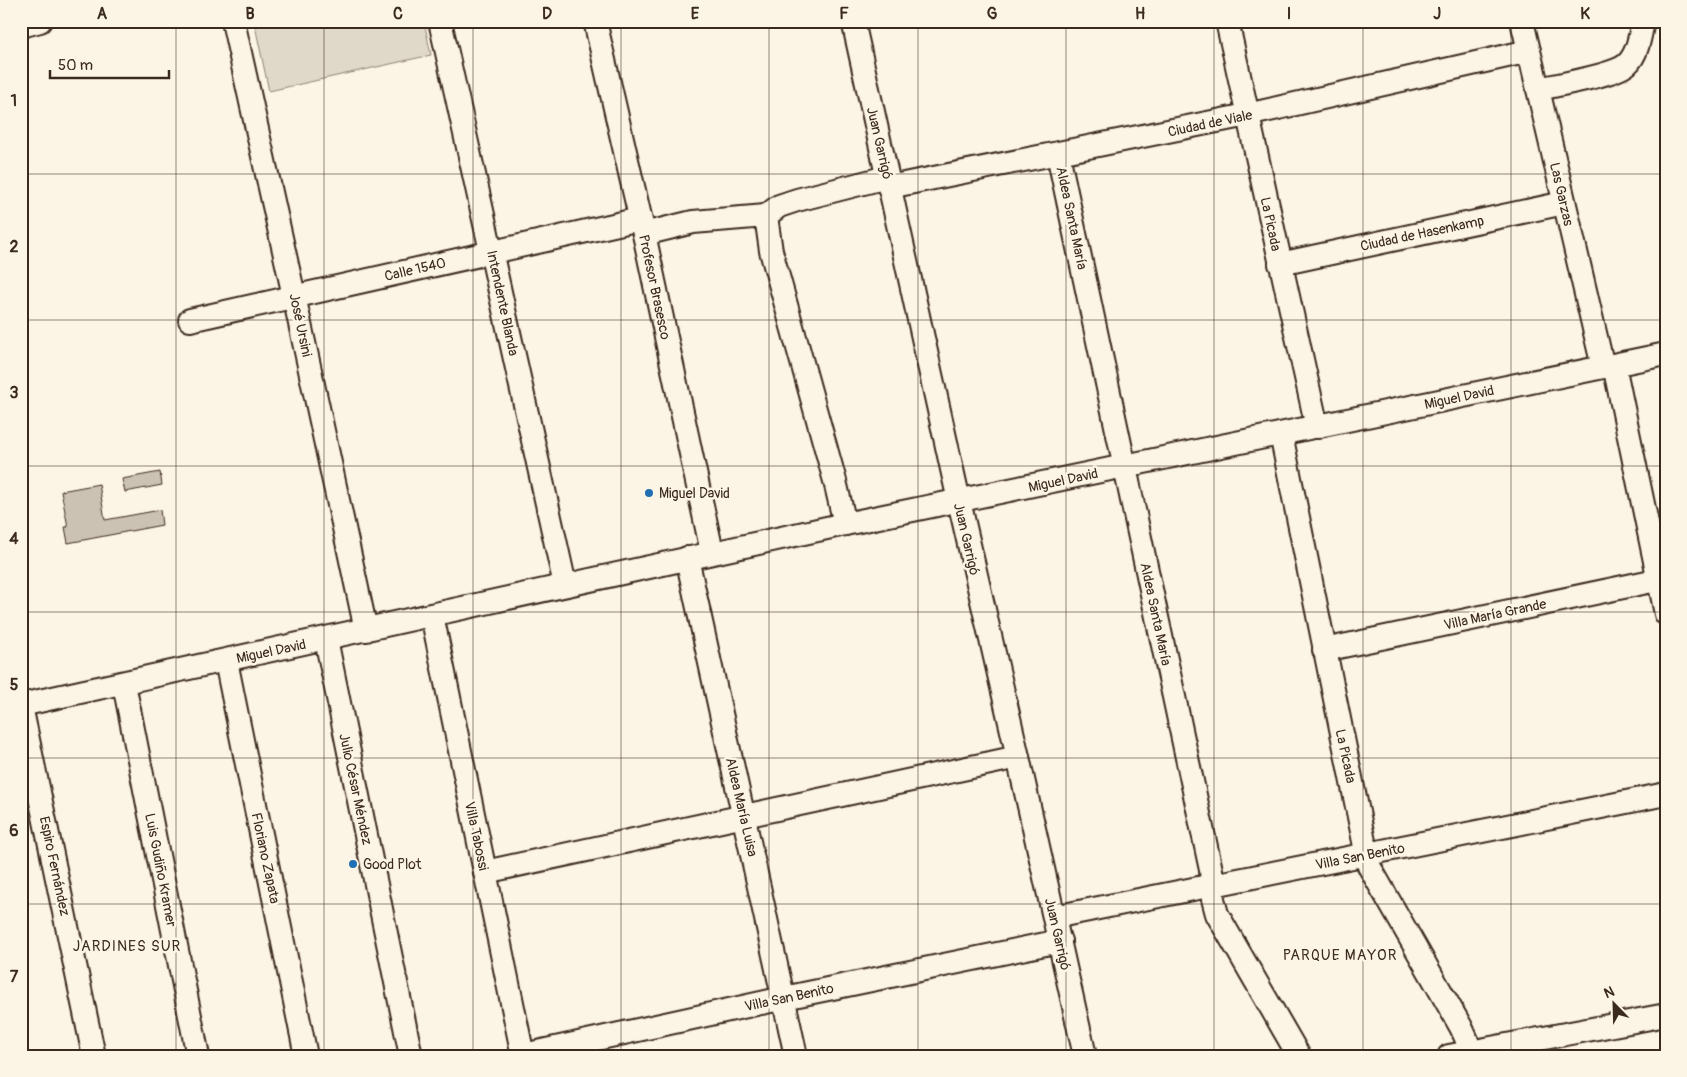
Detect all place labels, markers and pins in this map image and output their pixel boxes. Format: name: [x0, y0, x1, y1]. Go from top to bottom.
place label: Miguel David: [659, 485, 730, 502]
marker: Miguel David: [643, 487, 655, 499]
place label: Good Plot: [363, 856, 422, 873]
marker: Good Plot: [347, 858, 359, 870]

